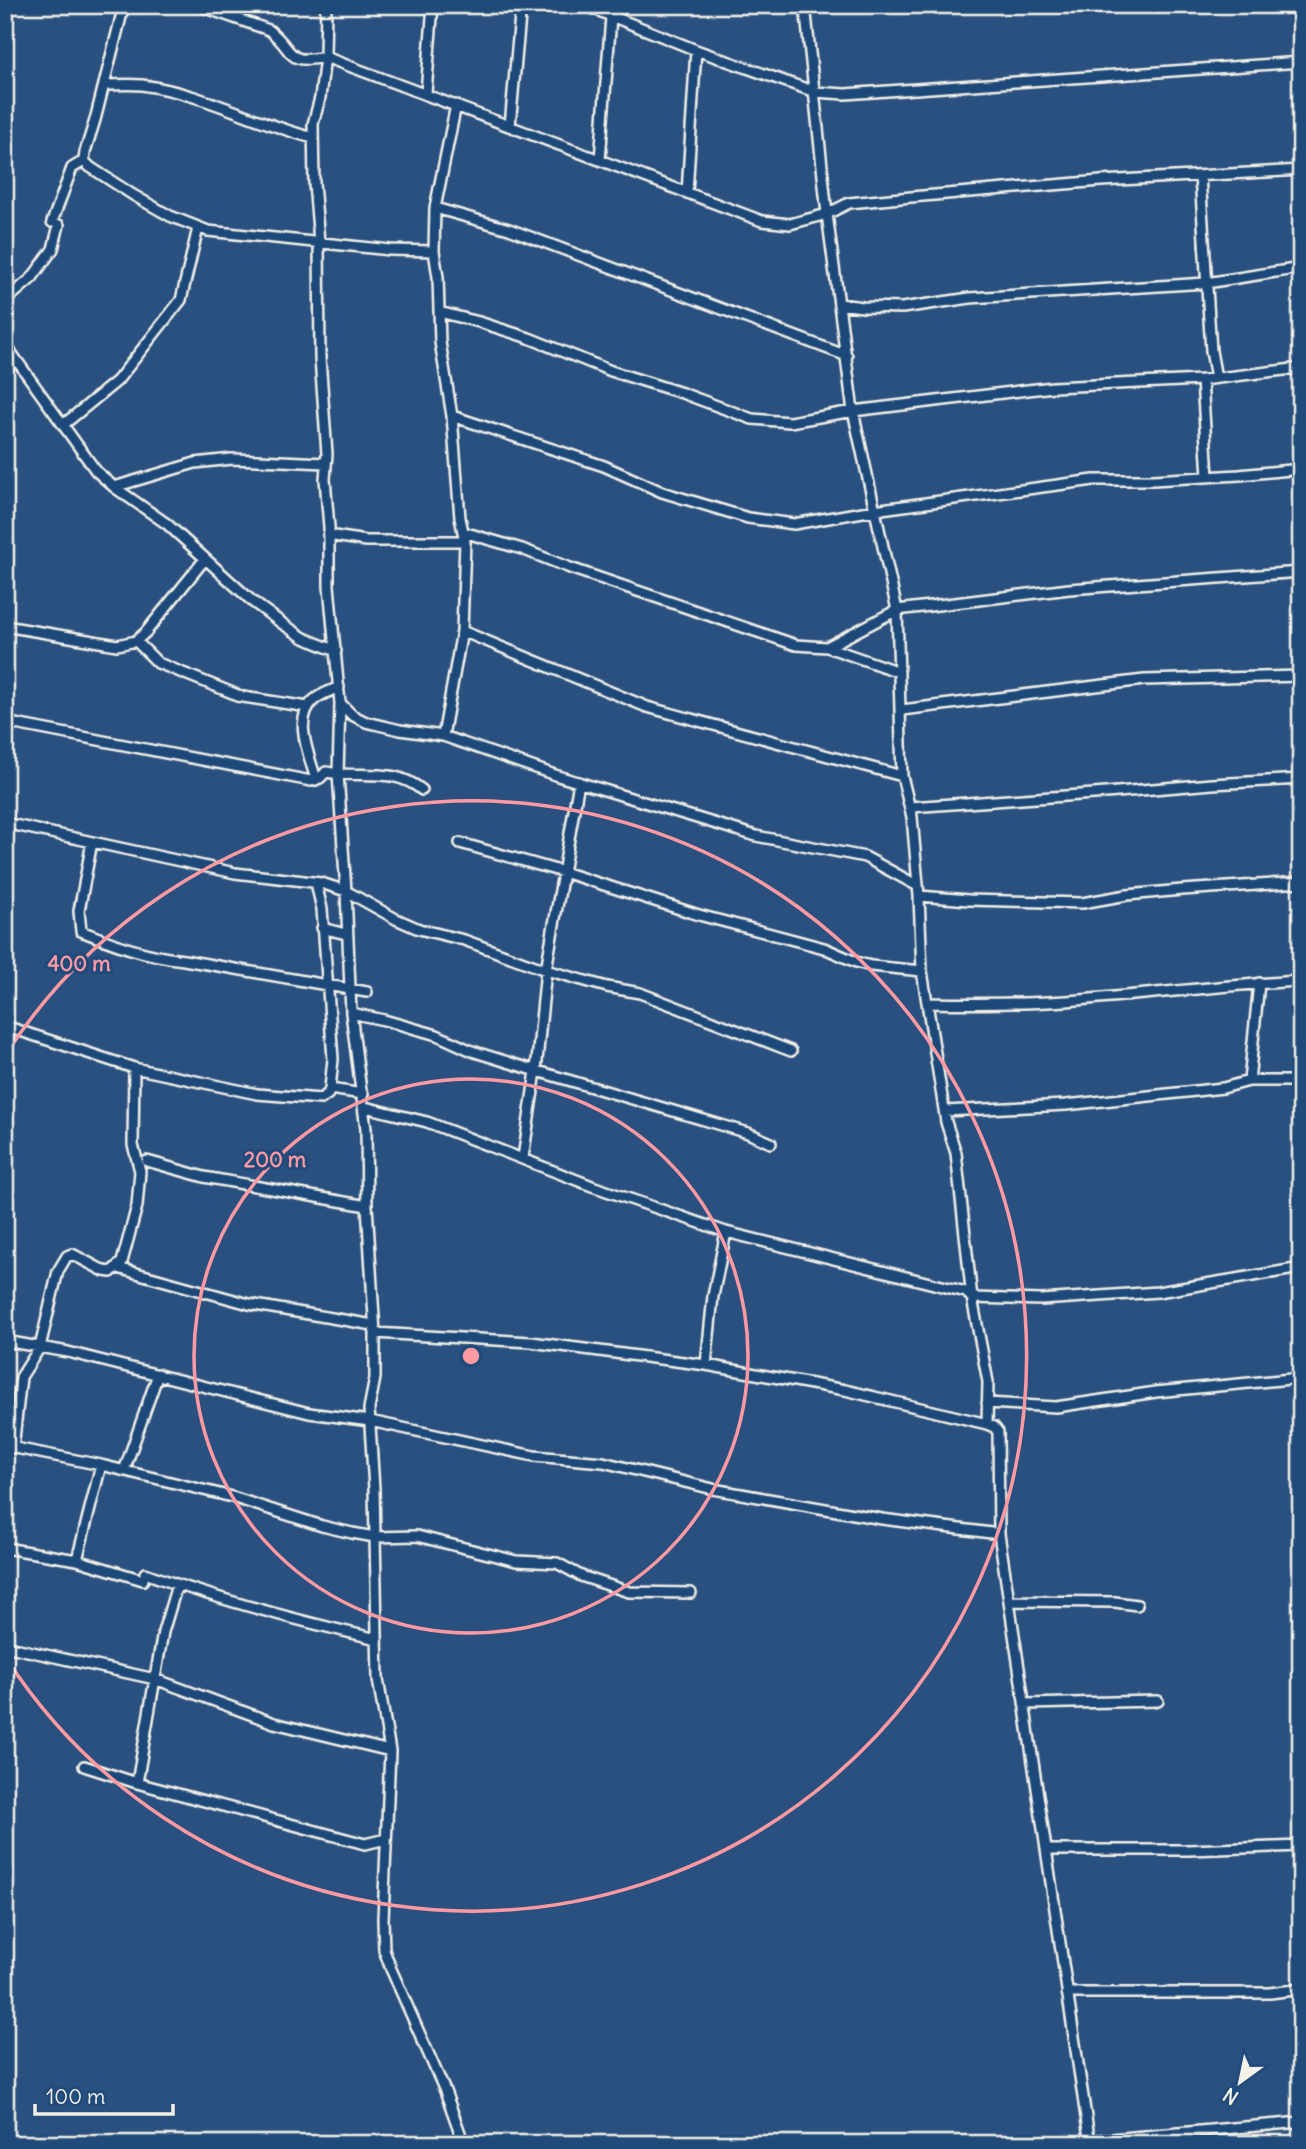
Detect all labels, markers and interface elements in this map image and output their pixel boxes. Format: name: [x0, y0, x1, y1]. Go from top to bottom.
text: 400 m: [47, 950, 111, 977]
text: 200 m: [244, 1146, 307, 1173]
centre of rings: [459, 1344, 483, 1368]
north arrow: [1204, 2048, 1274, 2118]
scale bar: [35, 2072, 173, 2116]
text: 100 m: [46, 2083, 105, 2110]
text: N: [1219, 2083, 1243, 2110]

